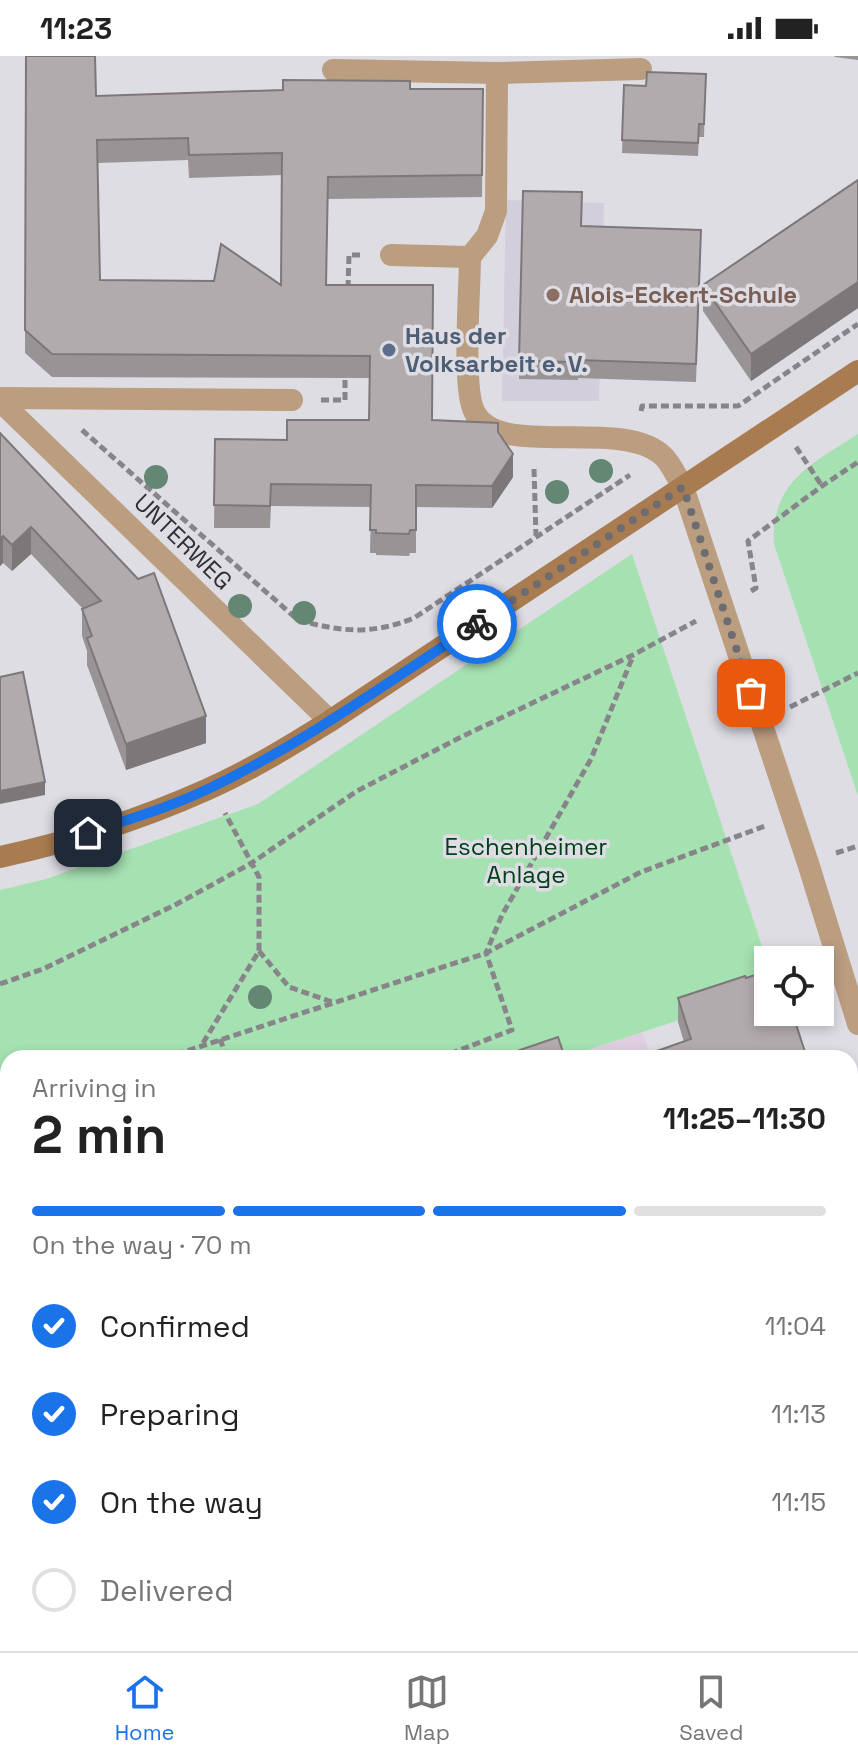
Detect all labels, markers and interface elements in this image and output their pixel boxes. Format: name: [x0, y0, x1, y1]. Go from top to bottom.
text: 11:23: [40, 9, 112, 48]
place label: Alois-Eckert-Schule: [569, 279, 797, 310]
marker: Alois-Eckert-Schule: [544, 286, 562, 304]
place label: Haus der Volksarbeit e. V.: [405, 320, 588, 379]
marker: Haus der Volksarbeit e. V.: [380, 341, 398, 359]
street label: UNTERWEG: [128, 487, 239, 596]
courier: [437, 584, 517, 664]
icon: bike: [455, 602, 499, 646]
pin: [717, 659, 785, 727]
icon: bag: [729, 671, 773, 715]
pin: [54, 799, 122, 867]
icon: home: [66, 811, 110, 855]
park label: Eschenheimer Anlage: [445, 831, 607, 890]
map controls: [754, 946, 834, 1026]
button: locate: [754, 946, 834, 1026]
text: Arriving in: [32, 1071, 156, 1105]
text: 11:25–11:30: [663, 1099, 826, 1138]
text: 2 min: [32, 1102, 166, 1168]
text: On the way · 70 m: [32, 1228, 252, 1262]
icon: check: [32, 1304, 76, 1348]
text: Confirmed: [100, 1307, 250, 1346]
text: 11:04: [765, 1309, 826, 1343]
icon: check: [32, 1392, 76, 1436]
text: Preparing: [100, 1395, 239, 1434]
text: 11:13: [771, 1397, 826, 1431]
icon: check: [32, 1480, 76, 1524]
text: On the way: [100, 1483, 263, 1522]
text: 11:15: [771, 1485, 826, 1519]
text: Delivered: [100, 1571, 234, 1610]
tab: Home: [115, 1670, 175, 1746]
tab: Map: [404, 1670, 450, 1746]
tab: Saved: [679, 1670, 743, 1746]

